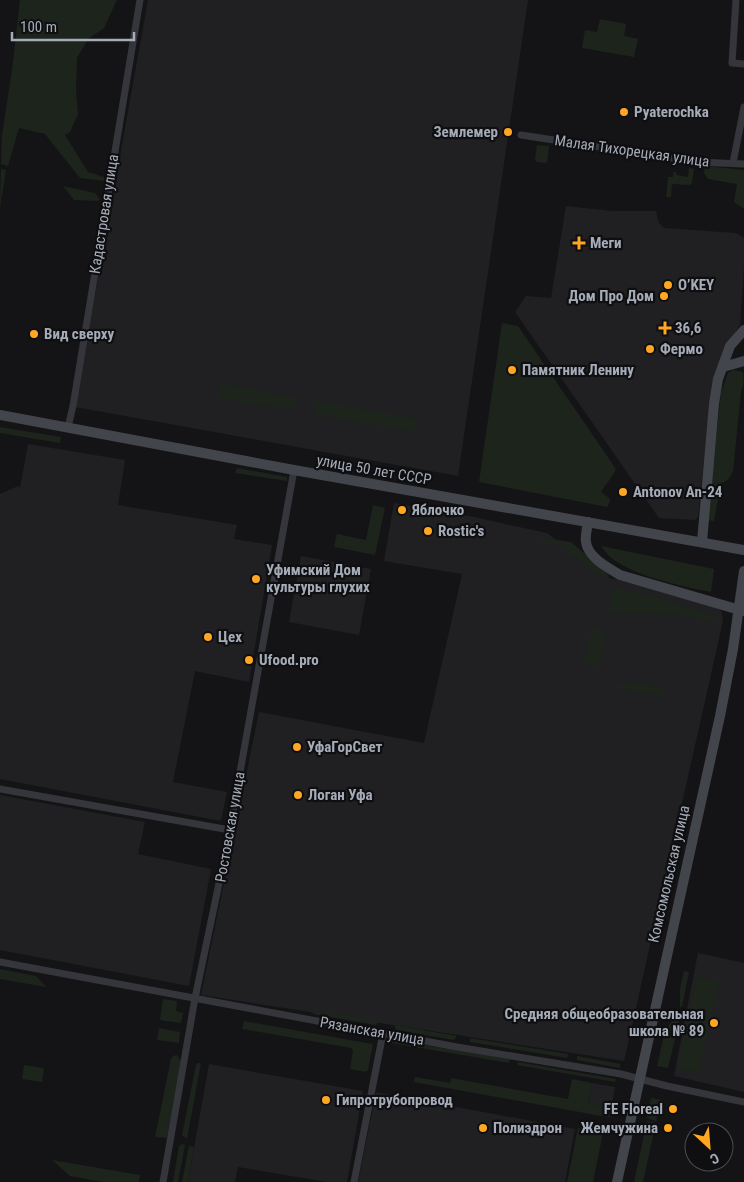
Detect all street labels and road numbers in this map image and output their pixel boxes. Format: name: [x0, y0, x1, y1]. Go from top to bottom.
street label: Малая Тихорецкая улица: [553, 131, 711, 171]
street label: Кадастровая улица: [86, 153, 122, 275]
street label: улица 50 лет СССР: [315, 451, 433, 489]
street label: Ростовская улица: [211, 770, 249, 884]
street label: Комсомольская улица: [644, 804, 694, 944]
street label: Рязанская улица: [319, 1013, 425, 1049]

